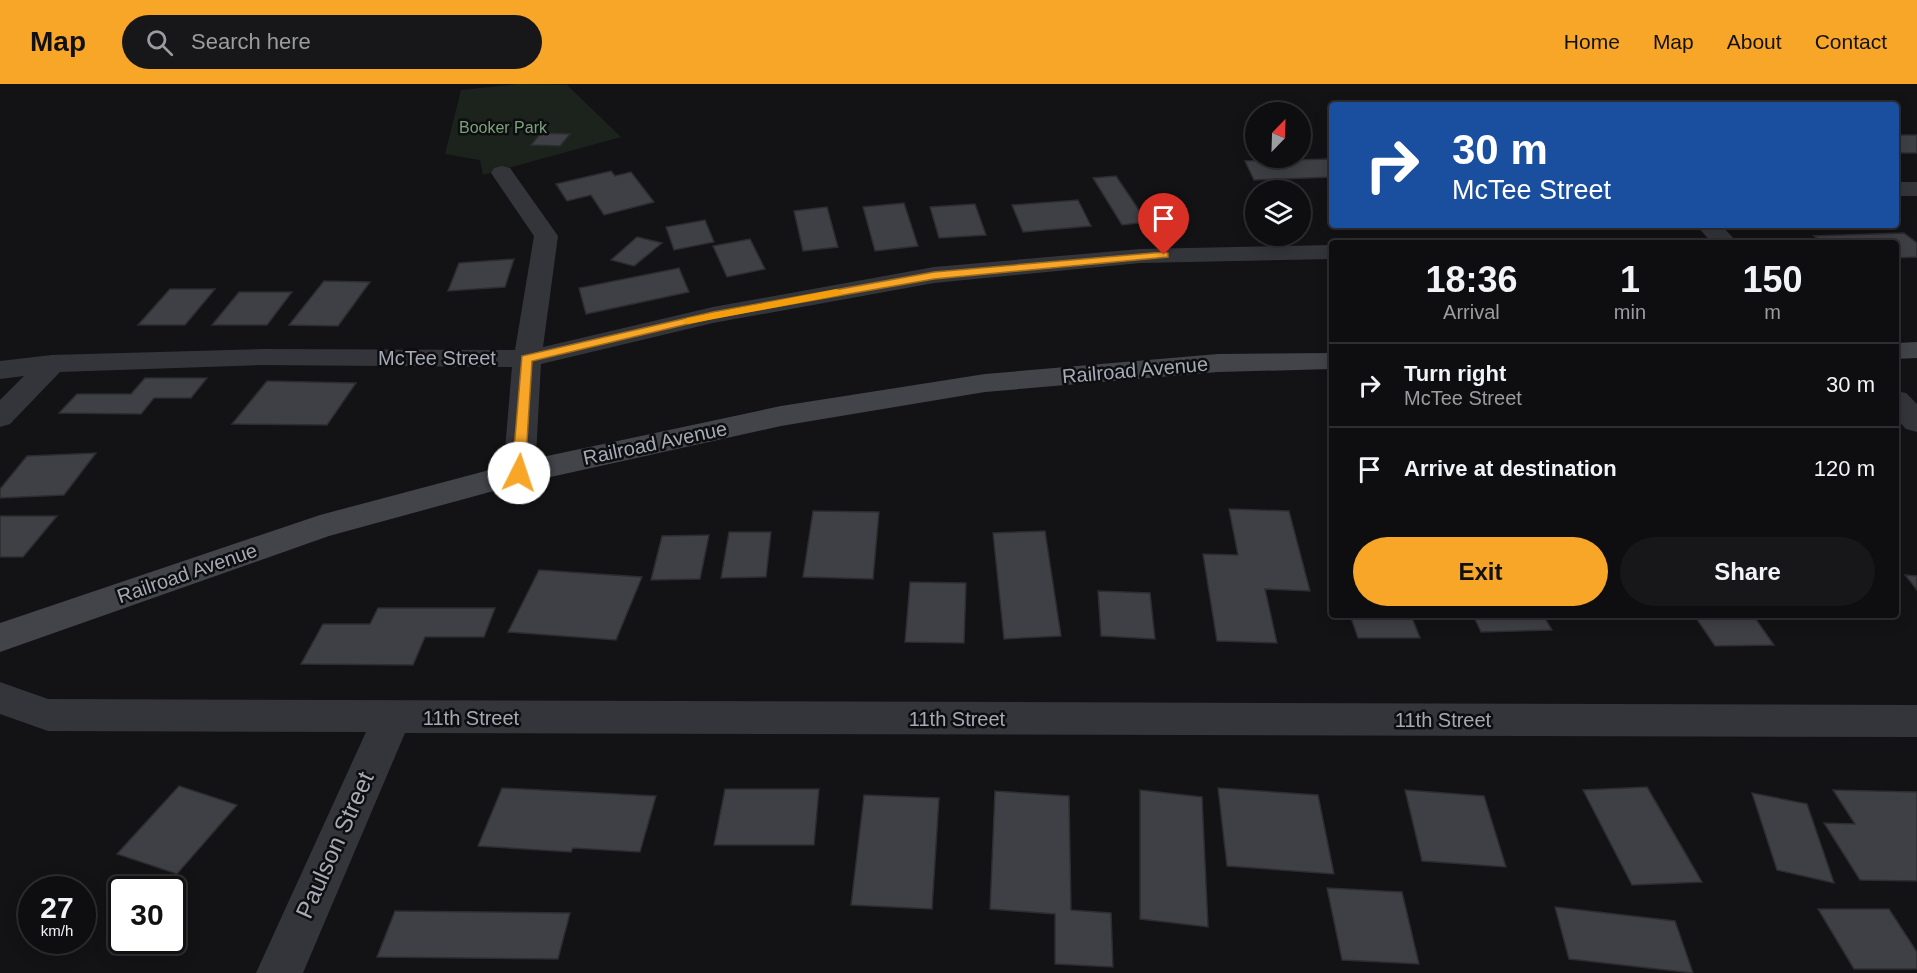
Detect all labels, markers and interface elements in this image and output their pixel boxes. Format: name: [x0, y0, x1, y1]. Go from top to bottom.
search box: [122, 15, 542, 69]
text: Map: [30, 26, 86, 57]
icon: search: [143, 26, 176, 59]
text: Search here: [191, 29, 311, 54]
text: Home: [1564, 30, 1620, 53]
text: Map: [1653, 30, 1694, 53]
text: About: [1727, 30, 1782, 53]
text: Contact: [1815, 30, 1887, 53]
north arrow: [1245, 102, 1311, 168]
map controls: [1245, 102, 1311, 246]
park label: Booker Park: [459, 119, 548, 136]
icon: right: [1353, 126, 1431, 204]
text: 30 m: [1452, 126, 1548, 173]
text: McTee Street: [1452, 175, 1611, 205]
button: layers: [1245, 180, 1311, 246]
pin: [1138, 193, 1189, 255]
icon: arrive: [1147, 202, 1180, 235]
text: 18:36: [1425, 259, 1517, 300]
text: 1: [1620, 259, 1640, 300]
text: 150: [1742, 259, 1803, 300]
text: Arrival: [1443, 301, 1500, 323]
text: min: [1614, 301, 1646, 323]
text: m: [1764, 301, 1781, 323]
street label: McTee Street: [378, 347, 496, 369]
street label: Railroad Avenue: [1061, 353, 1209, 387]
text: Turn right: [1404, 361, 1506, 386]
icon: right: [1353, 369, 1386, 402]
text: 30 m: [1826, 372, 1875, 397]
text: McTee Street: [1404, 387, 1522, 409]
street label: Railroad Avenue: [581, 417, 729, 469]
position arrow: [487, 441, 551, 505]
icon: arrive: [1353, 453, 1386, 486]
text: Arrive at destination: [1404, 456, 1617, 481]
text: 120 m: [1814, 456, 1875, 481]
button: Exit: [1353, 537, 1608, 606]
button: Share: [1620, 537, 1875, 606]
street label: Railroad Avenue: [114, 539, 260, 607]
street label: 11th Street: [423, 707, 520, 729]
street label: 11th Street: [909, 708, 1006, 730]
street label: 11th Street: [1395, 709, 1492, 731]
street label: Paulson Street: [290, 767, 379, 922]
speed limit sign: 30: [108, 876, 186, 954]
text: 27: [40, 891, 74, 924]
text: km/h: [41, 922, 73, 939]

